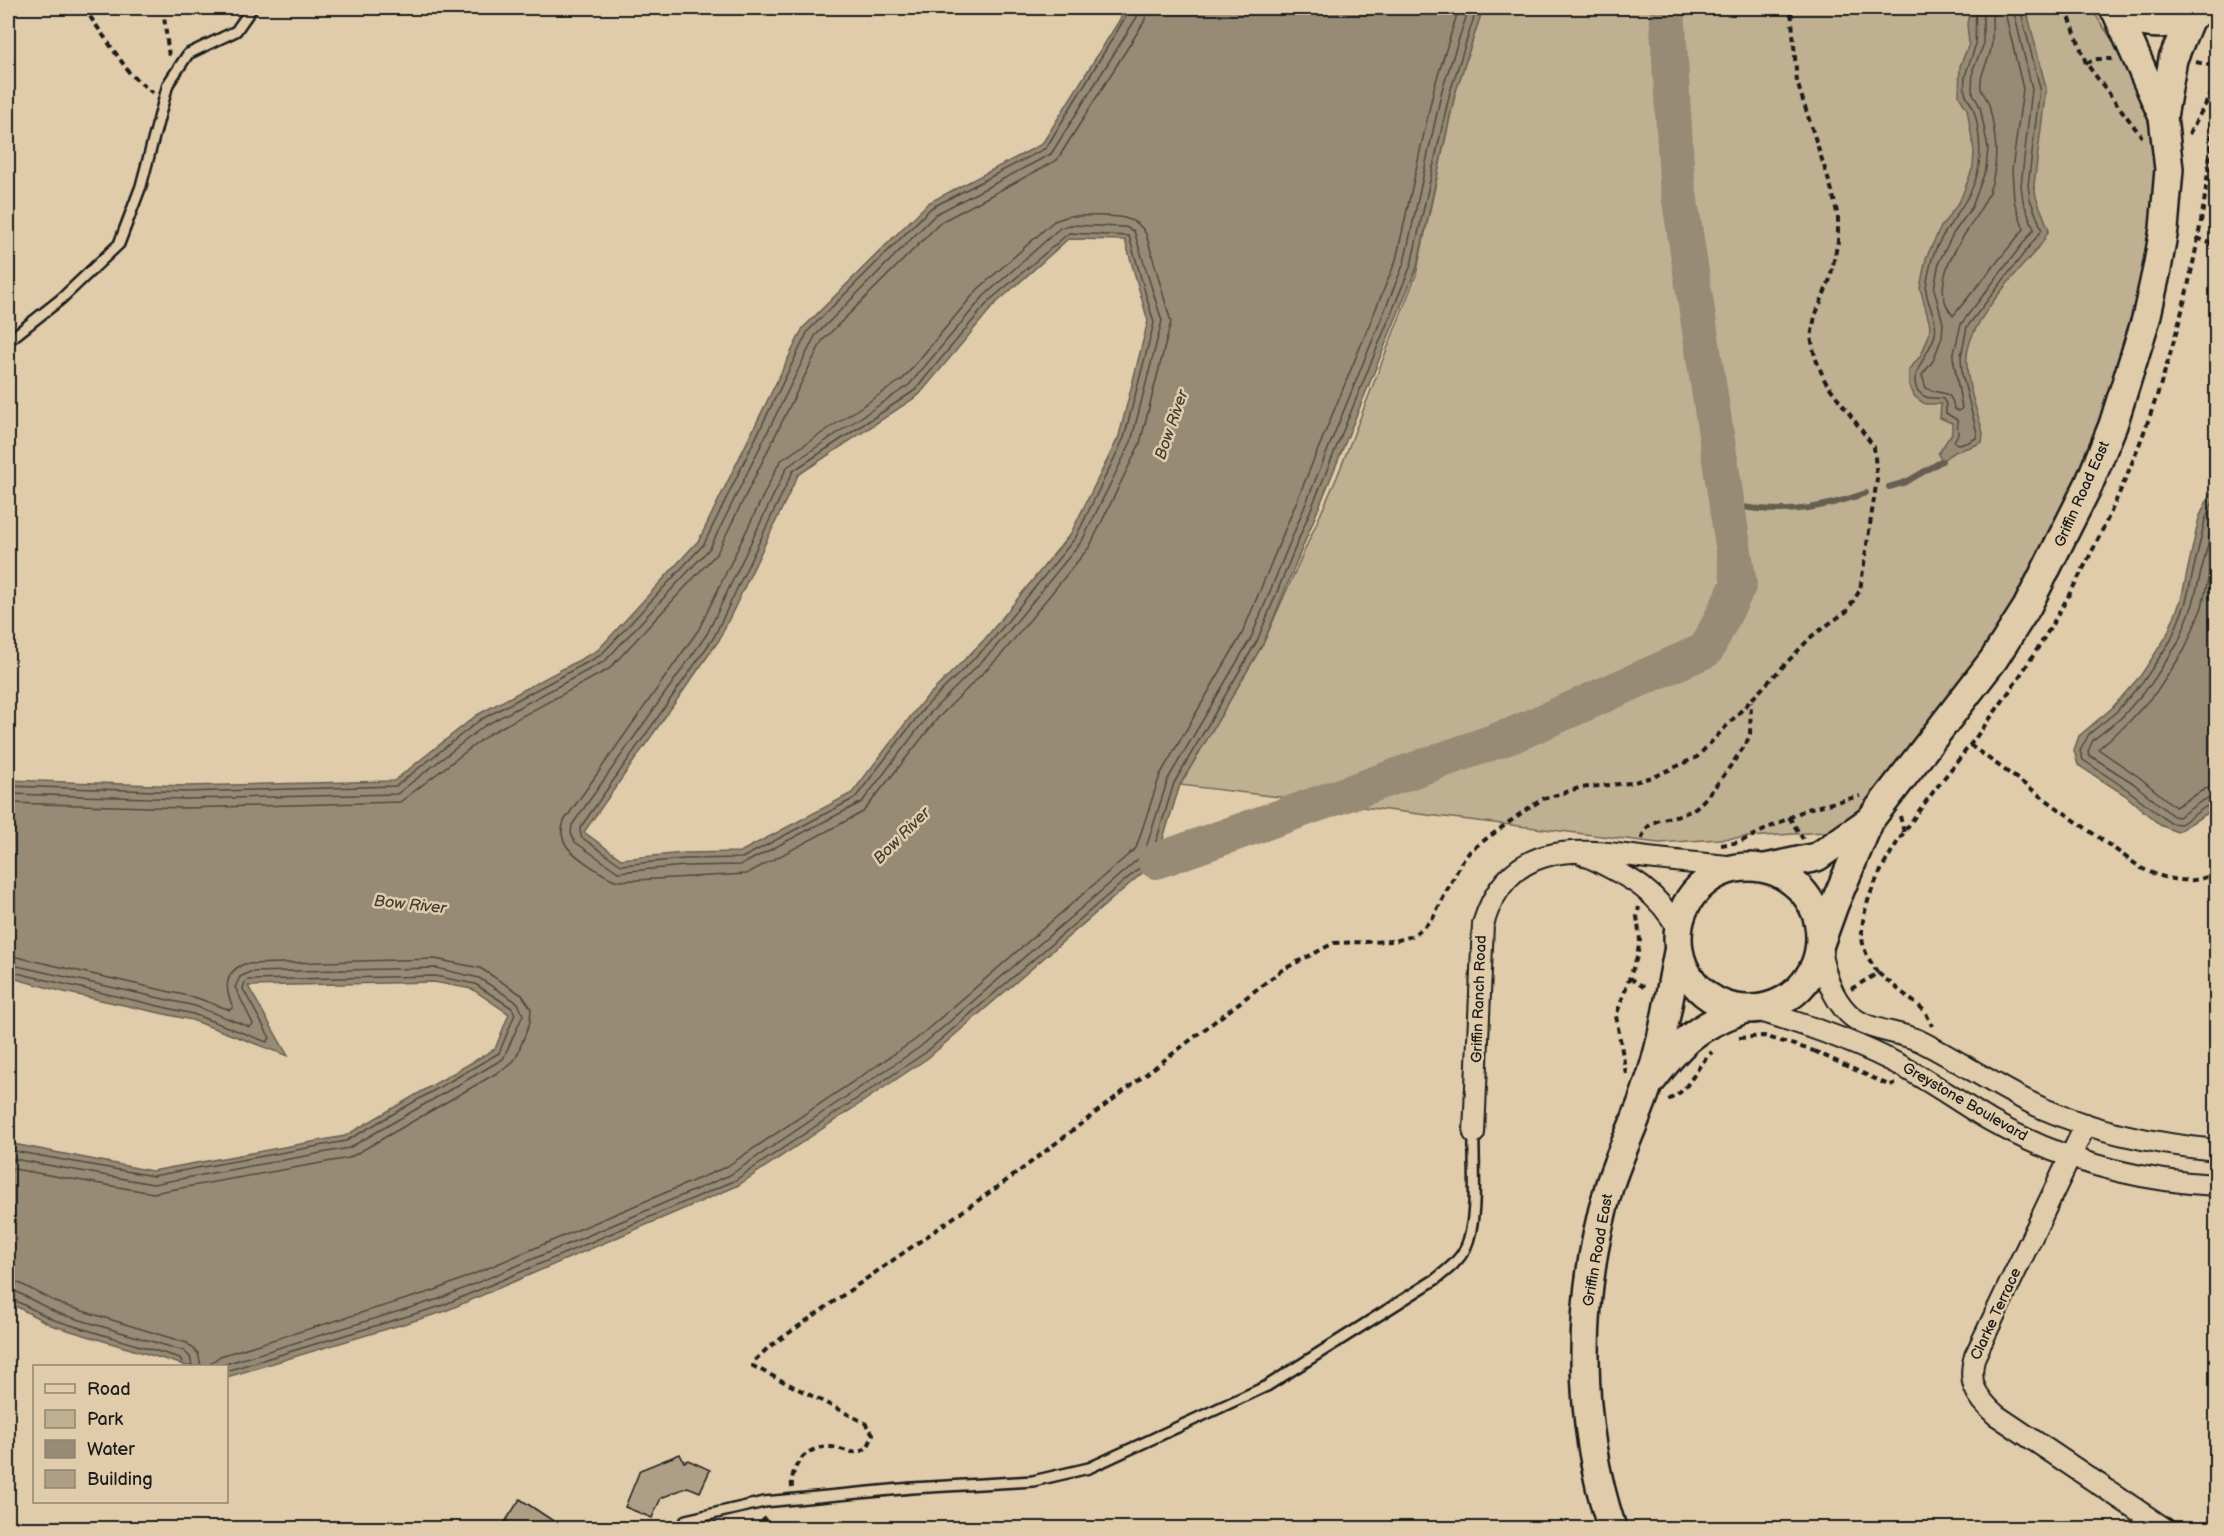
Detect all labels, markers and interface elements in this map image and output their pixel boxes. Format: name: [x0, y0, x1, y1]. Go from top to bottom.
water label: Bow River: [1151, 387, 1193, 462]
street label: Griffin Road East: [2050, 438, 2114, 550]
water label: Bow River: [870, 803, 935, 868]
water label: Bow River: [373, 892, 448, 918]
street label: Griffin Ranch Road: [1467, 935, 1491, 1063]
street label: Greystone Boulevard: [1899, 1058, 2031, 1146]
street label: Griffin Road East: [1579, 1192, 1617, 1308]
street label: Clarke Terrace: [1966, 1265, 2026, 1363]
legend: [33, 1365, 228, 1503]
text: Road: [87, 1379, 131, 1400]
text: Park: [87, 1409, 123, 1430]
text: Water: [87, 1439, 135, 1460]
text: Building: [87, 1469, 153, 1490]

